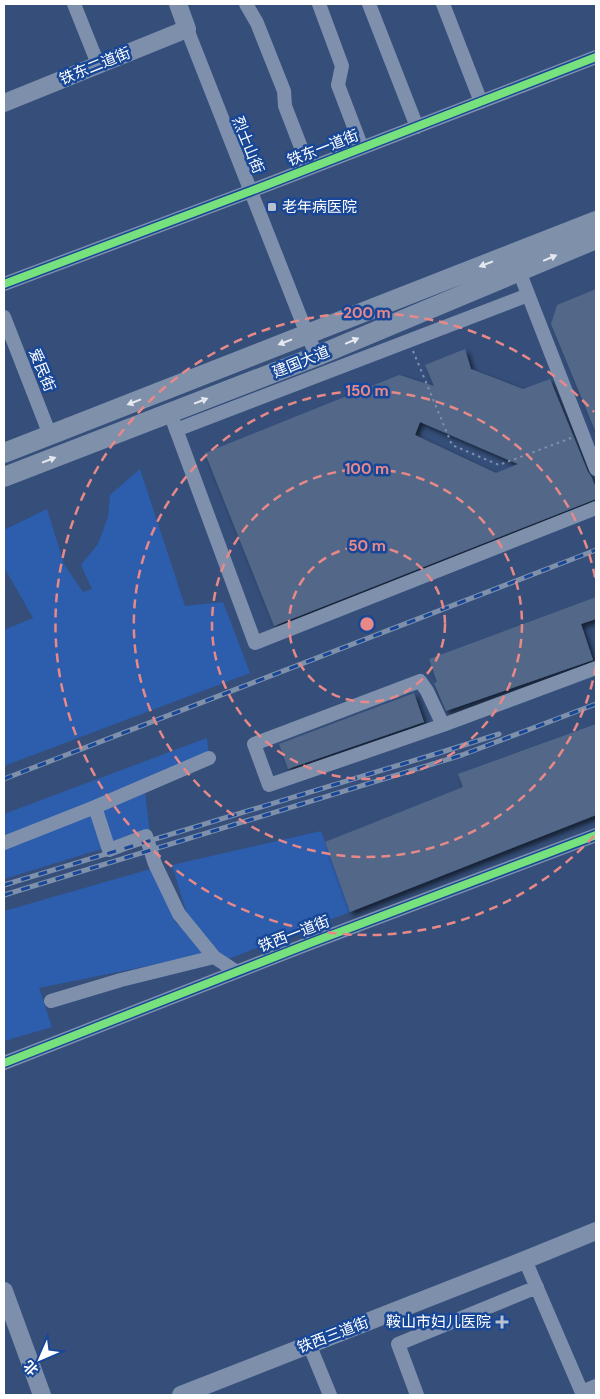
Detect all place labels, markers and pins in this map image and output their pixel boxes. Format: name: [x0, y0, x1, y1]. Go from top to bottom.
place label: 老年病医院: [282, 197, 357, 217]
marker: 老年病医院: [266, 201, 278, 213]
centre of rings: [358, 615, 376, 633]
place label: 鞍山市妇儿医院: [386, 1312, 491, 1332]
marker: 鞍山市妇儿医院: [495, 1315, 509, 1329]

